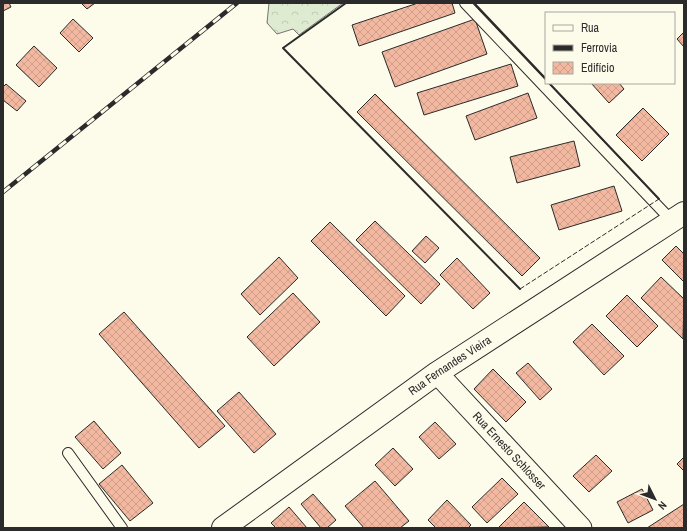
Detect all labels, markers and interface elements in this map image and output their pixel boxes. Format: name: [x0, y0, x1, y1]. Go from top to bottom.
legend: [545, 12, 675, 84]
text: Rua: [581, 20, 600, 36]
text: Ferrovia: [581, 40, 618, 56]
text: Edifício: [581, 60, 614, 76]
street label: Rua Fernandes Vieira: [405, 332, 495, 399]
street label: Rua Ernesto Schlosser: [469, 408, 550, 494]
north arrow: [635, 479, 675, 519]
text: N: [655, 499, 670, 513]

